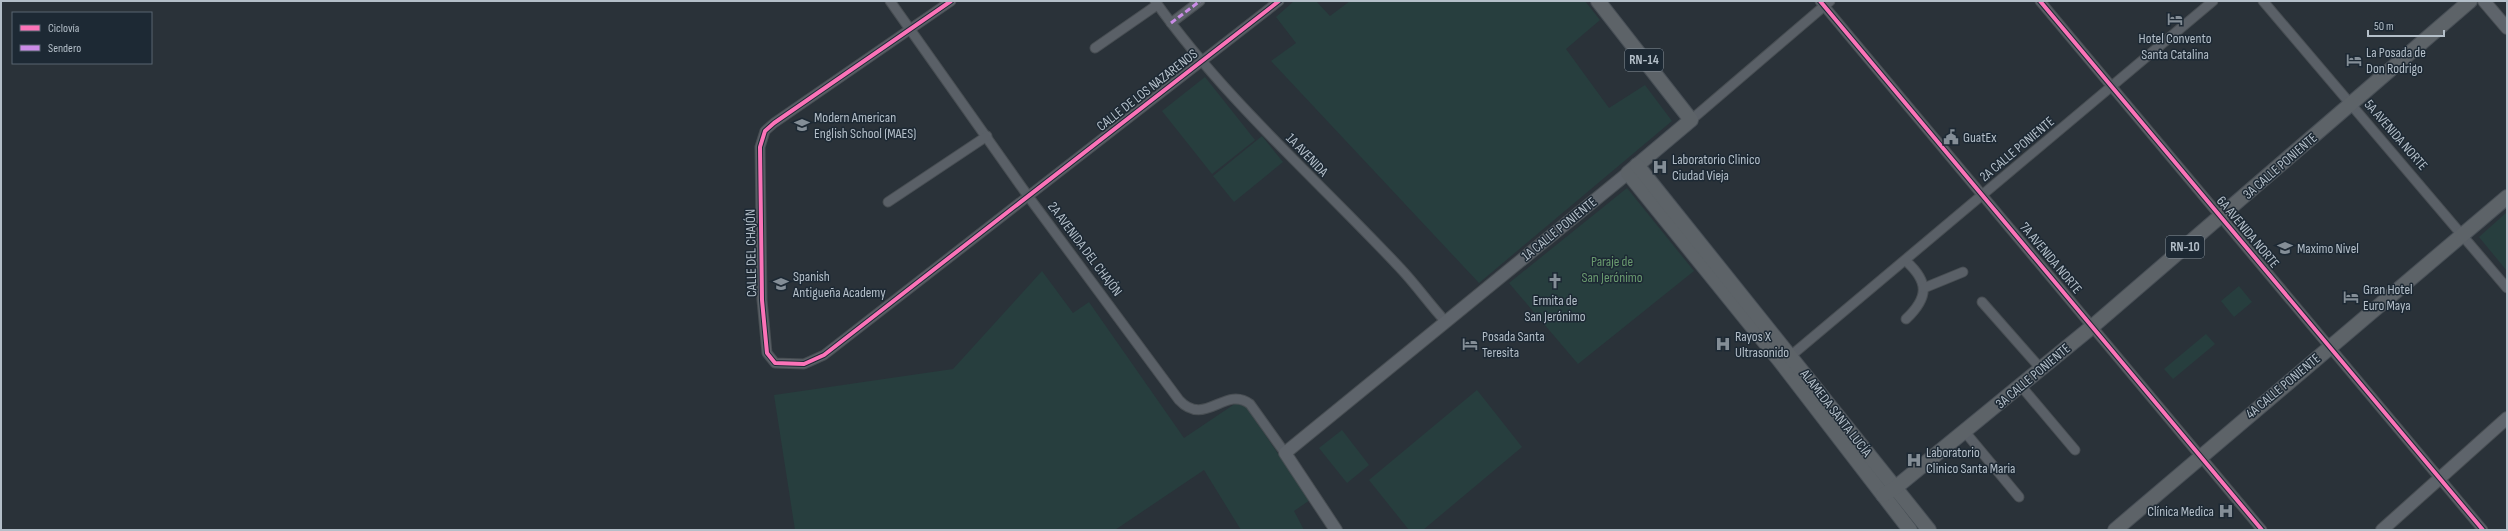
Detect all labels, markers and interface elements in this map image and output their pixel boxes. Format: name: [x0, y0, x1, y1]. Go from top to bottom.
hotel icon: Hotel Convento Santa Catalina: [2166, 10, 2184, 28]
legend: [12, 12, 152, 64]
scale bar: [2368, 12, 2444, 38]
text: 50 m: [2374, 19, 2394, 34]
text: Ciclovía: [48, 21, 80, 36]
place label: Hotel Convento Santa Catalina: [2139, 30, 2212, 63]
text: Sendero: [48, 41, 81, 56]
place label: La Posada de Don Rodrigo: [2366, 44, 2426, 77]
street label: CALLE DE LOS NAZARENOS: [1093, 45, 1201, 135]
road number: RN-14: [1625, 49, 1663, 71]
hotel icon: La Posada de Don Rodrigo: [2345, 51, 2363, 69]
street label: 5A AVENIDA NORTE: [2361, 96, 2431, 174]
place label: Modern American English School (MAES): [814, 109, 916, 142]
street label: 2A CALLE PONIENTE: [1976, 113, 2058, 185]
school or university icon: Modern American English School (MAES): [793, 116, 811, 134]
public building icon: GuatEx: [1942, 128, 1960, 146]
place label: GuatEx: [1963, 129, 1997, 146]
street label: 3A CALLE PONIENTE: [2240, 129, 2321, 203]
street label: 1A AVENIDA: [1282, 130, 1332, 181]
place label: Laboratorio Clinico Ciudad Vieja: [1672, 151, 1760, 184]
hospital icon: Laboratorio Clinico Ciudad Vieja: [1651, 158, 1669, 176]
street label: 1A CALLE PONIENTE: [1518, 193, 1600, 264]
street label: 6A AVENIDA NORTE: [2213, 193, 2283, 272]
street label: 2A AVENIDA DEL CHAJÓN: [1044, 199, 1126, 299]
street label: CALLE DEL CHAJÓN: [742, 209, 760, 297]
street label: 7A AVENIDA NORTE: [2016, 219, 2086, 297]
road number: RN-10: [2166, 236, 2204, 258]
school or university icon: Maximo Nivel: [2276, 239, 2294, 257]
place label: Maximo Nivel: [2297, 240, 2359, 257]
park label: Paraje de San Jerónimo: [1581, 253, 1643, 286]
place label: Spanish Antigueña Academy: [792, 268, 886, 301]
church icon: Ermita de San Jerónimo: [1546, 272, 1564, 290]
school or university icon: Spanish Antigueña Academy: [772, 275, 790, 293]
place label: Gran Hotel Euro Maya: [2363, 281, 2413, 314]
hotel icon: Gran Hotel Euro Maya: [2342, 288, 2360, 306]
place label: Ermita de San Jerónimo: [1524, 292, 1586, 325]
place label: Posada Santa Teresita: [1482, 328, 1545, 361]
place label: Rayos X Ultrasonido: [1735, 328, 1789, 361]
hotel icon: Posada Santa Teresita: [1461, 335, 1479, 353]
hospital icon: Rayos X Ultrasonido: [1714, 335, 1732, 353]
street label: 3A CALLE PONIENTE: [1992, 340, 2074, 412]
street label: 4A CALLE PONIENTE: [2242, 350, 2324, 422]
street label: ALAMEDA SANTA LUCÍA: [1796, 365, 1876, 461]
place label: Laboratorio Clinico Santa Maria: [1926, 444, 2015, 477]
hospital icon: Laboratorio Clinico Santa Maria: [1905, 451, 1923, 469]
hospital icon: Clínica Medica: [2217, 502, 2235, 520]
place label: Clínica Medica: [2147, 503, 2214, 520]

